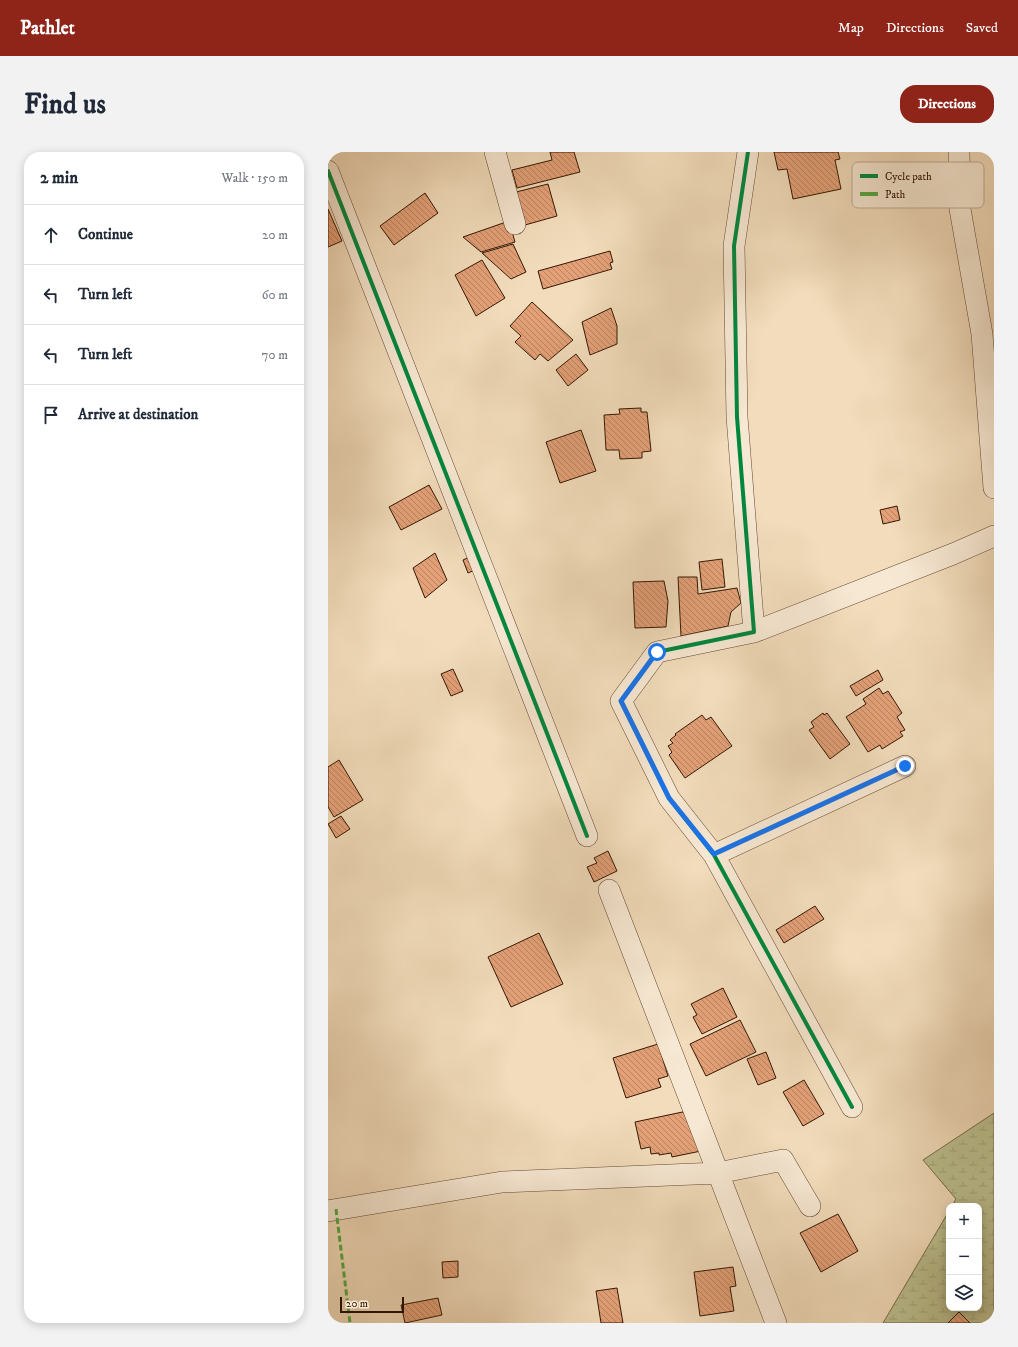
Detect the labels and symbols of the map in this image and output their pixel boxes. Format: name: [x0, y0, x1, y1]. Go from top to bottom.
legend: [852, 162, 984, 208]
text: Cycle path: [885, 170, 932, 184]
text: Path: [885, 188, 906, 202]
route start: [648, 643, 666, 661]
route end: [896, 757, 914, 775]
scale bar: [340, 1295, 404, 1314]

